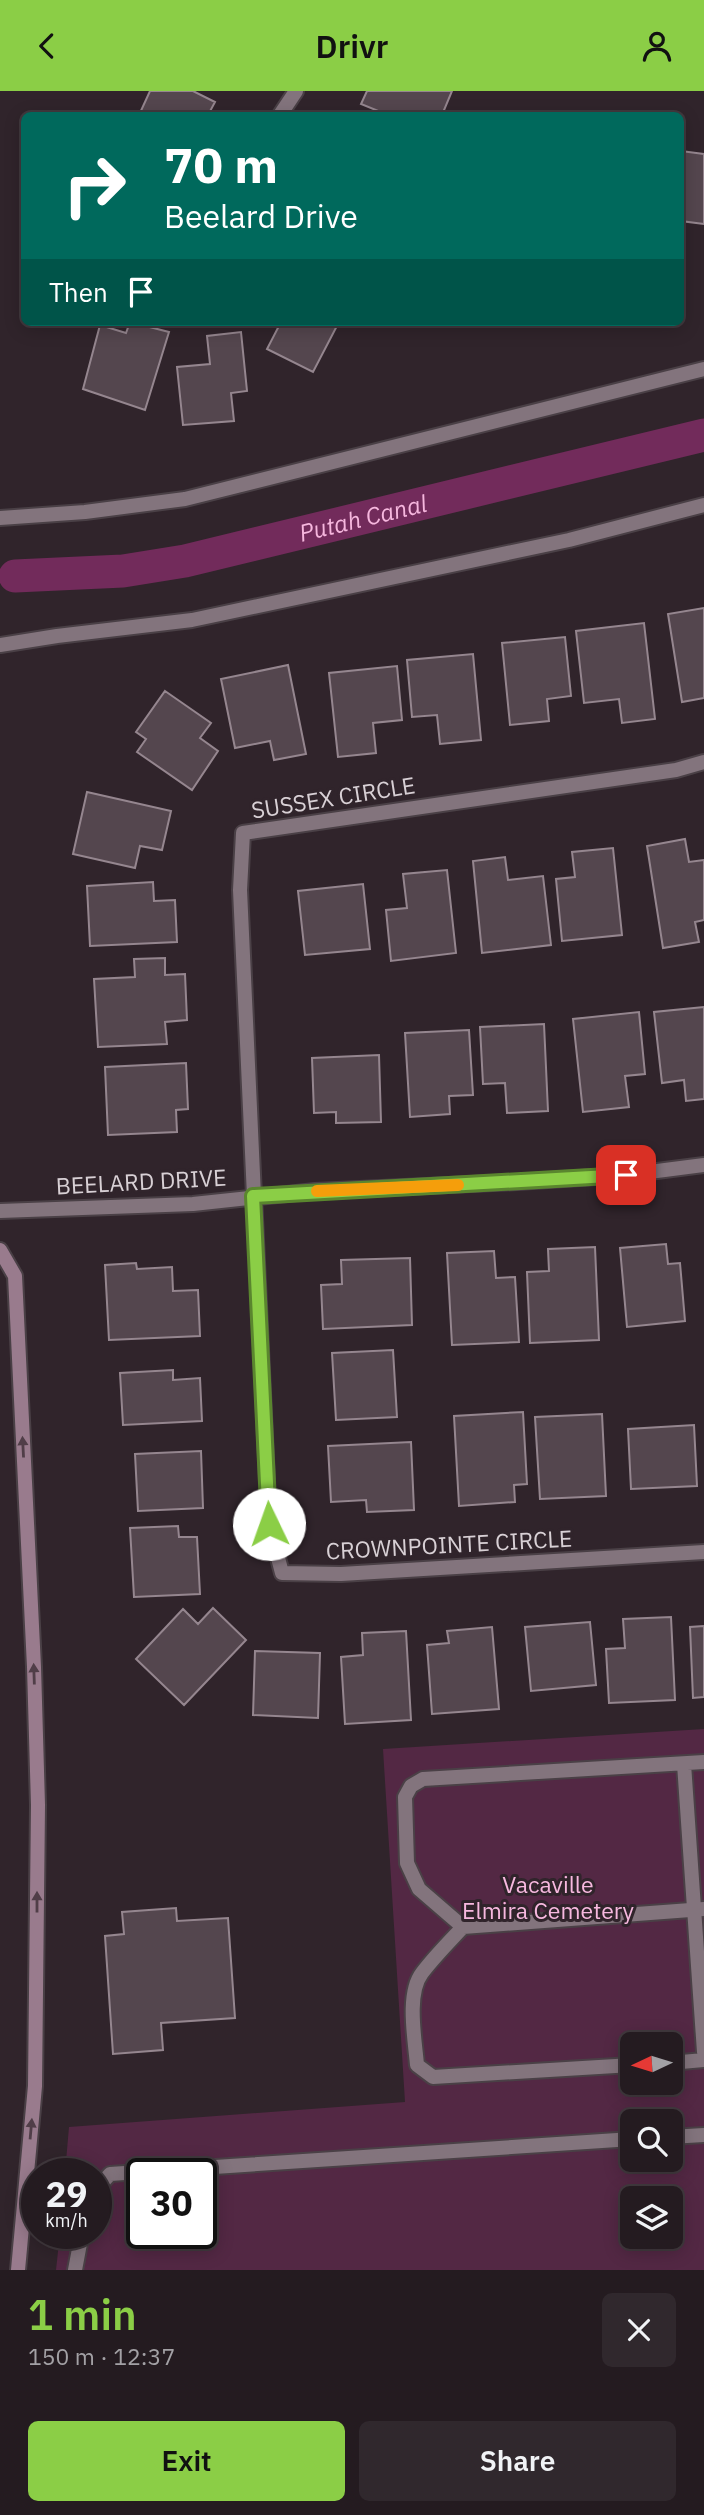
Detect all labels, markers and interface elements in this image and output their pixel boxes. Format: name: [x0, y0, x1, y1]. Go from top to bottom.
text: Drivr: [316, 25, 388, 67]
icon: back: [28, 27, 66, 65]
icon: person: [638, 27, 676, 65]
text: 70 m: [164, 133, 278, 196]
icon: right: [49, 140, 140, 231]
text: Beelard Drive: [164, 195, 358, 237]
icon: arrive: [122, 273, 160, 311]
text: Then: [49, 275, 108, 309]
water label: Putah Canal: [296, 487, 431, 549]
street label: SUSSEX CIRCLE: [249, 769, 417, 825]
pin: [596, 1145, 656, 1205]
icon: arrive: [607, 1156, 645, 1194]
street label: BEELARD DRIVE: [55, 1162, 227, 1200]
one-way arrow: [18, 1436, 29, 1458]
position arrow: [232, 1487, 306, 1561]
street label: CROWNPOINTE CIRCLE: [325, 1523, 573, 1565]
one-way arrow: [28, 1663, 40, 1685]
park label: Vacaville Elmira Cemetery: [462, 1869, 634, 1925]
one-way arrow: [31, 1890, 43, 1912]
north arrow: [620, 2032, 682, 2095]
map controls: [620, 2032, 683, 2249]
button: search: [620, 2109, 683, 2172]
one-way arrow: [25, 2118, 36, 2140]
speed limit sign: 30: [126, 2158, 217, 2249]
text: 29: [45, 2171, 88, 2217]
button: layers: [620, 2186, 683, 2249]
text: km/h: [45, 2209, 88, 2232]
text: 1 min: [28, 2287, 137, 2342]
button: close: [602, 2293, 676, 2367]
text: 150 m · 12:37: [28, 2341, 175, 2371]
button: Exit: [28, 2421, 345, 2501]
button: Share: [359, 2421, 676, 2501]

